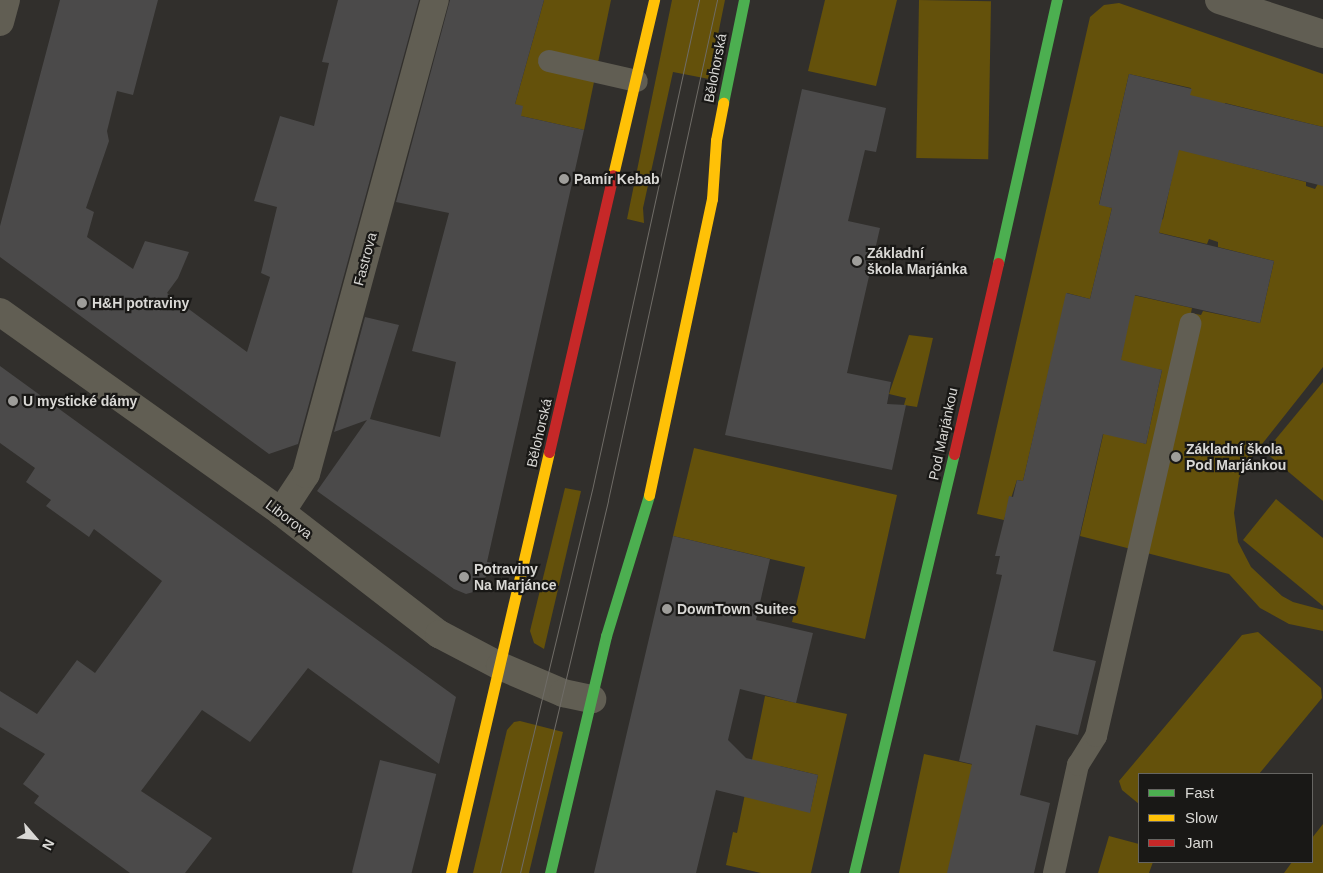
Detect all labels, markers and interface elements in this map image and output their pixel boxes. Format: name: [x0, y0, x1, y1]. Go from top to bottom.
street label: Bělohorská: [700, 32, 730, 104]
place label: Pamír Kebab: [574, 171, 660, 187]
marker: Pamír Kebab: [558, 173, 570, 185]
street label: Fastrova: [350, 231, 380, 287]
place label: Základní škola Marjánka: [867, 245, 967, 278]
marker: Základní škola Marjánka: [851, 255, 863, 267]
place label: H&H potraviny: [92, 295, 189, 311]
marker: H&H potraviny: [76, 297, 88, 309]
street label: Pod Marjánkou: [925, 386, 961, 482]
place label: U mystické dámy: [23, 393, 137, 409]
marker: U mystické dámy: [7, 395, 19, 407]
street label: Bělohorská: [523, 397, 555, 469]
place label: Základní škola Pod Marjánkou: [1186, 441, 1286, 474]
marker: Základní škola Pod Marjánkou: [1170, 451, 1182, 463]
street label: Liborova: [263, 496, 315, 542]
place label: Potraviny Na Marjánce: [474, 561, 556, 594]
marker: Potraviny Na Marjánce: [458, 571, 470, 583]
place label: DownTown Suites: [677, 601, 797, 617]
marker: DownTown Suites: [661, 603, 673, 615]
legend: [1138, 773, 1313, 863]
text: Fast: [1185, 784, 1214, 801]
text: Slow: [1185, 809, 1218, 826]
north arrow: [10, 813, 60, 863]
text: Jam: [1185, 834, 1213, 851]
text: N: [39, 837, 58, 853]

